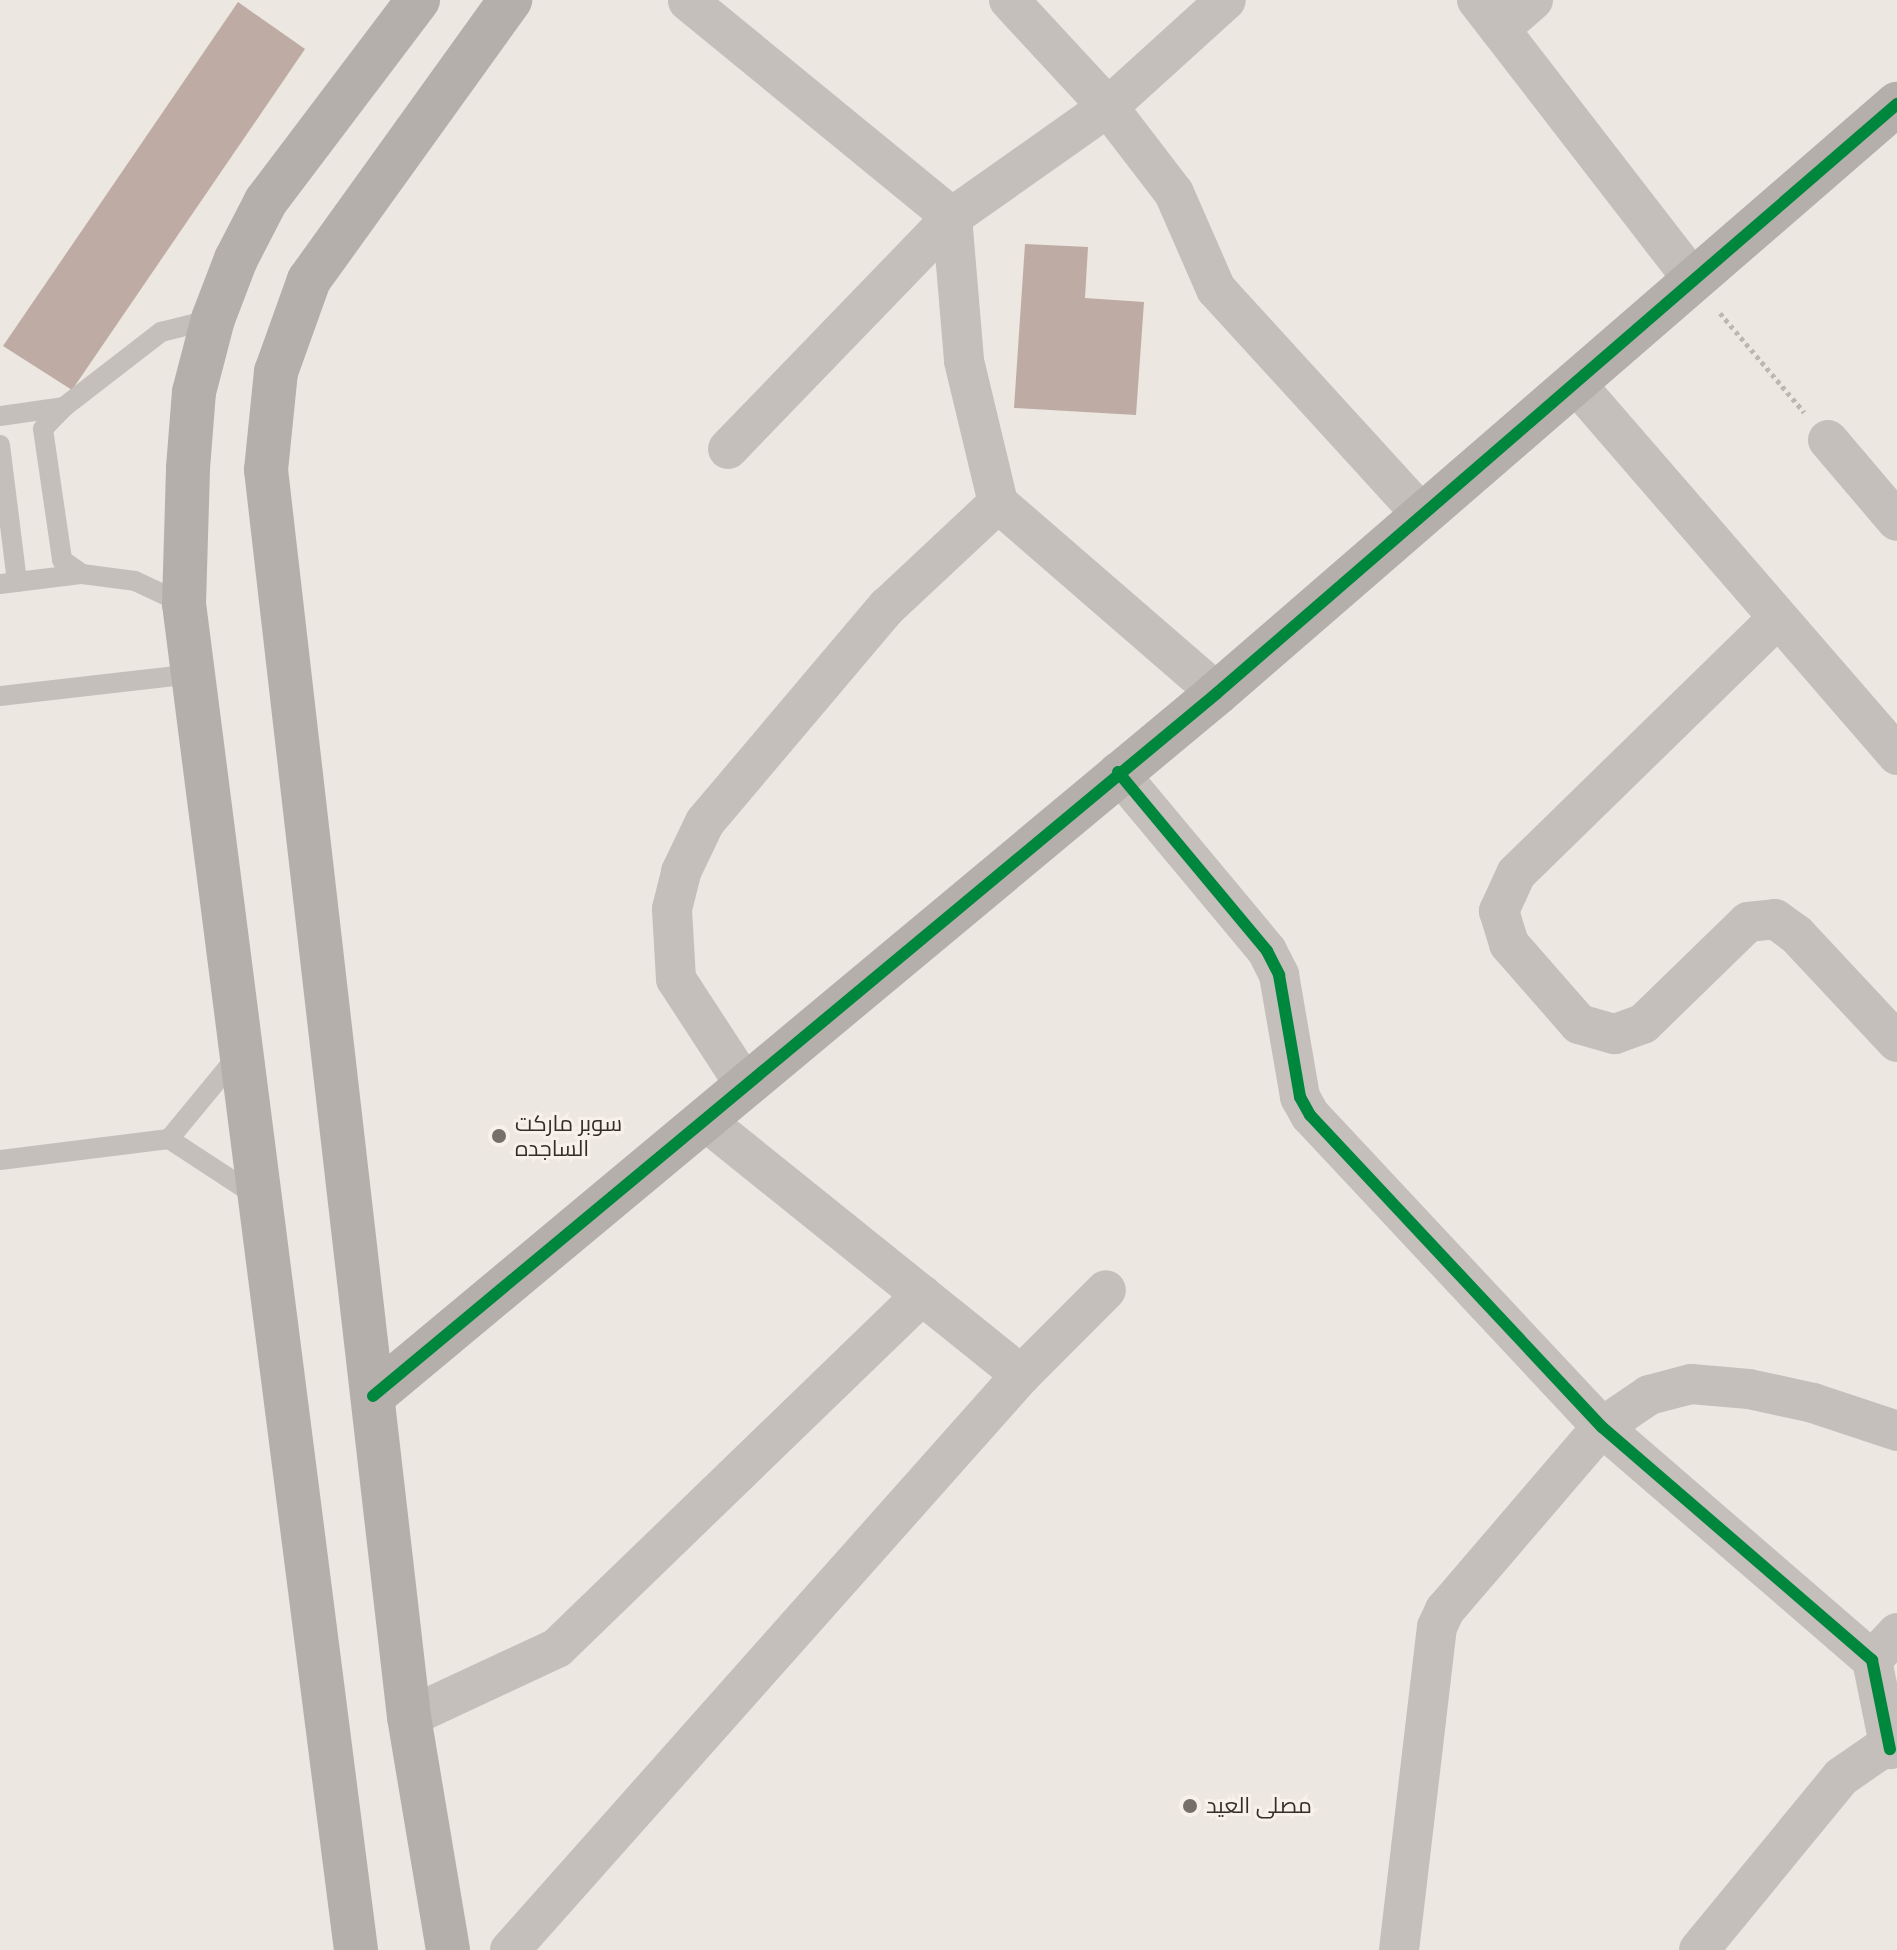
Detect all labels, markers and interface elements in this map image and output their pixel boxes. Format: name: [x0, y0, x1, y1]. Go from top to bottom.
place label: سوبر ماركت الساجده: [515, 1110, 622, 1162]
marker: سوبر ماركت الساجده: [490, 1127, 508, 1145]
place label: مصلى العيد: [1206, 1793, 1312, 1819]
marker: مصلى العيد: [1181, 1797, 1199, 1815]

